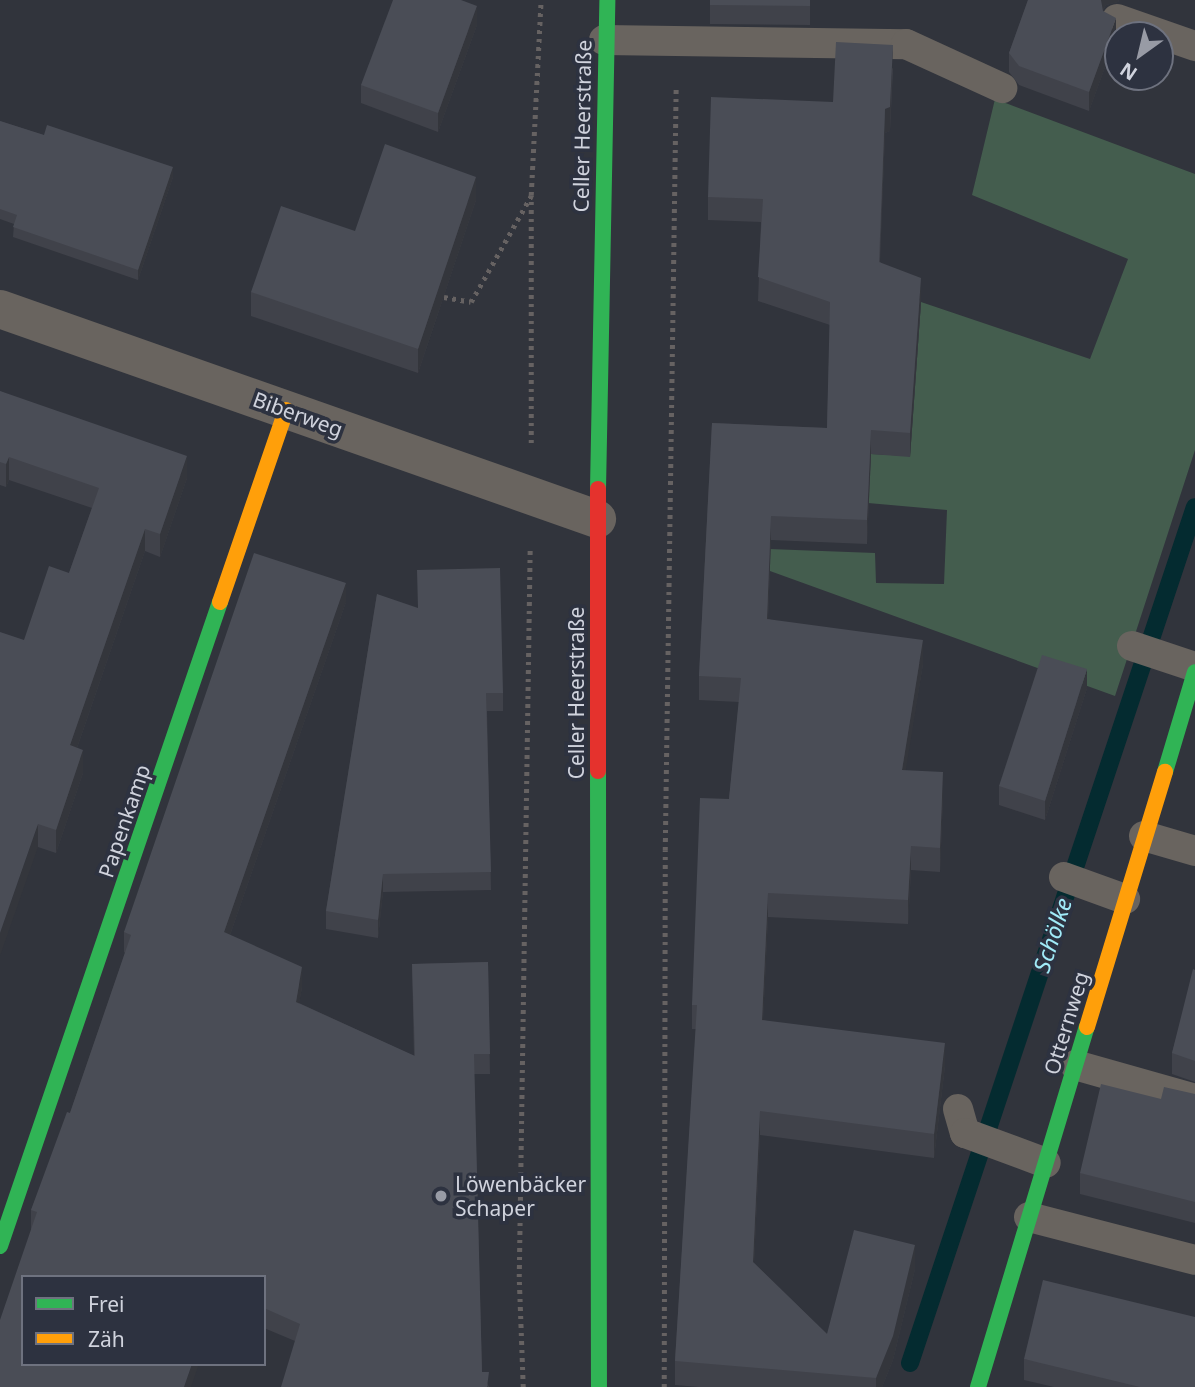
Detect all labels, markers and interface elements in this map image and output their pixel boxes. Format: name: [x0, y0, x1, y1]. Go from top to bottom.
north arrow: [1104, 21, 1174, 91]
street label: Celler Heerstraße: [568, 39, 596, 213]
text: N: [1115, 57, 1142, 87]
street label: Biberweg: [250, 386, 346, 442]
street label: Celler Heerstraße: [563, 607, 589, 779]
street label: Papenkamp: [93, 761, 155, 881]
water label: Schölke: [1027, 894, 1077, 976]
street label: Otternweg: [1038, 968, 1094, 1078]
place label: Löwenbäcker Schaper: [455, 1171, 586, 1221]
marker: Löwenbäcker Schaper: [433, 1188, 449, 1204]
legend: [21, 1275, 266, 1366]
text: Frei: [88, 1290, 124, 1318]
text: Zäh: [88, 1325, 125, 1353]

